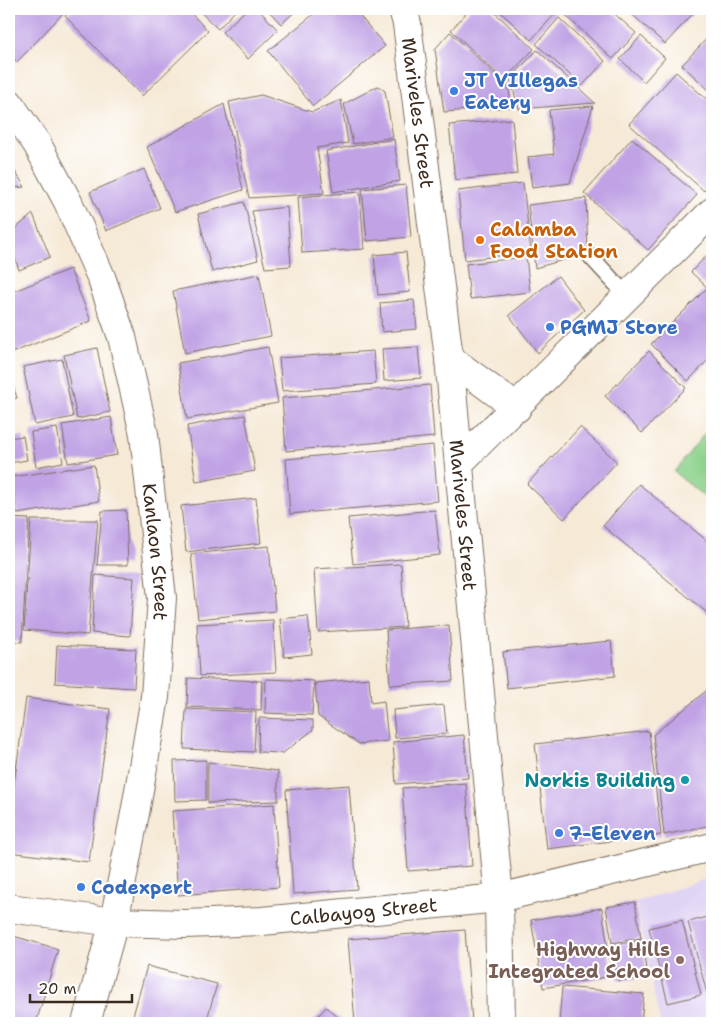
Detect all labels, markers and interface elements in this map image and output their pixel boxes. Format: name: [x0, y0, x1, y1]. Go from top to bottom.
street label: Mariveles Street: [396, 36, 440, 190]
place label: JT VIllegas Eatery: [464, 68, 578, 115]
marker: JT VIllegas Eatery: [448, 85, 460, 97]
place label: Calamba Food Station: [490, 217, 618, 264]
marker: Calamba Food Station: [474, 234, 486, 246]
place label: PGMJ Store: [560, 315, 678, 340]
marker: PGMJ Store: [544, 321, 556, 333]
street label: Mariveles Street: [444, 438, 483, 592]
street label: Kanlaon Street: [137, 482, 175, 622]
place label: Norkis Building: [525, 768, 675, 793]
marker: Norkis Building: [679, 774, 691, 786]
place label: 7-Eleven: [569, 821, 656, 846]
marker: 7-Eleven: [553, 827, 565, 839]
place label: Codexpert: [91, 875, 192, 900]
marker: Codexpert: [75, 881, 87, 893]
street label: Calbayog Street: [289, 892, 438, 931]
place label: Highway Hills Integrated School: [488, 937, 670, 984]
marker: Highway Hills Integrated School: [674, 954, 686, 966]
scale bar: [30, 972, 132, 1004]
text: 20 m: [38, 979, 77, 999]

